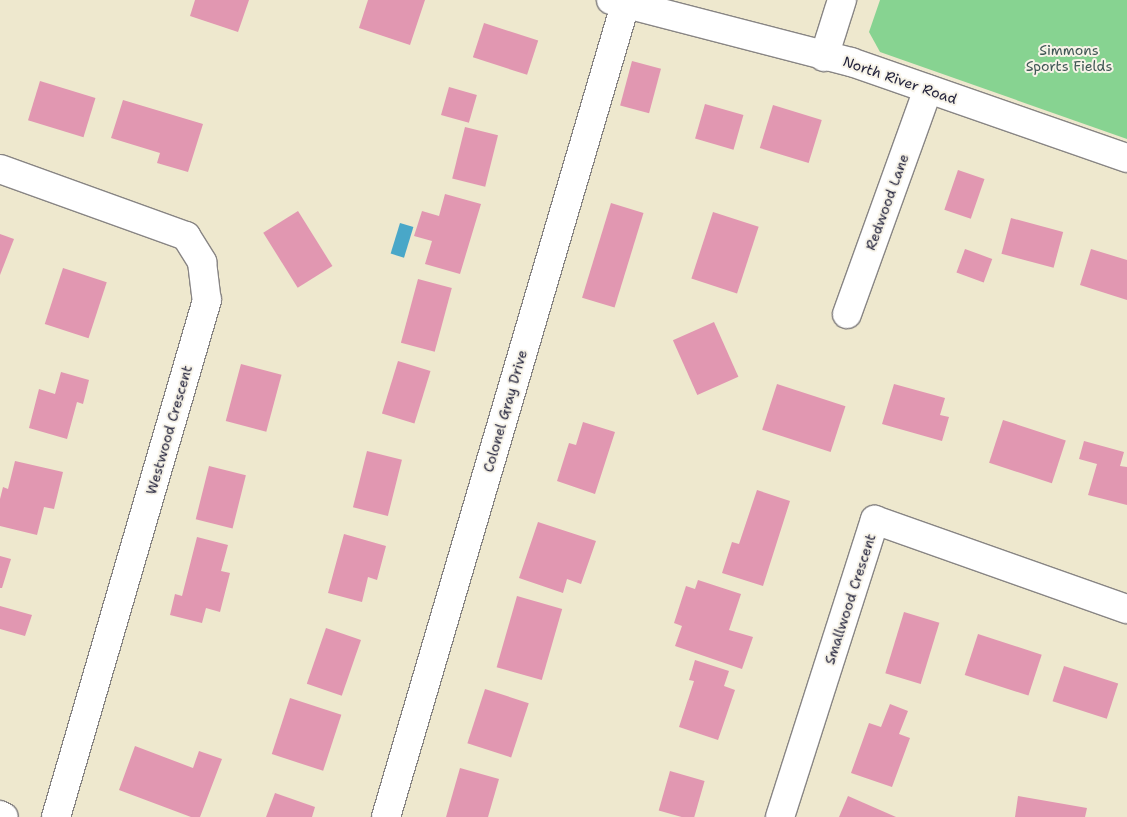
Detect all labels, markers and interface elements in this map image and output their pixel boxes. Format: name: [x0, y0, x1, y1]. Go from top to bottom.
park label: Simmons Sports Fields: [1026, 42, 1112, 74]
street label: North River Road: [841, 53, 959, 107]
street label: Redwood Lane: [862, 152, 912, 252]
street label: Colonel Gray Drive: [479, 348, 531, 474]
street label: Westwood Crescent: [143, 364, 195, 496]
street label: Smallwood Crescent: [821, 531, 879, 667]

